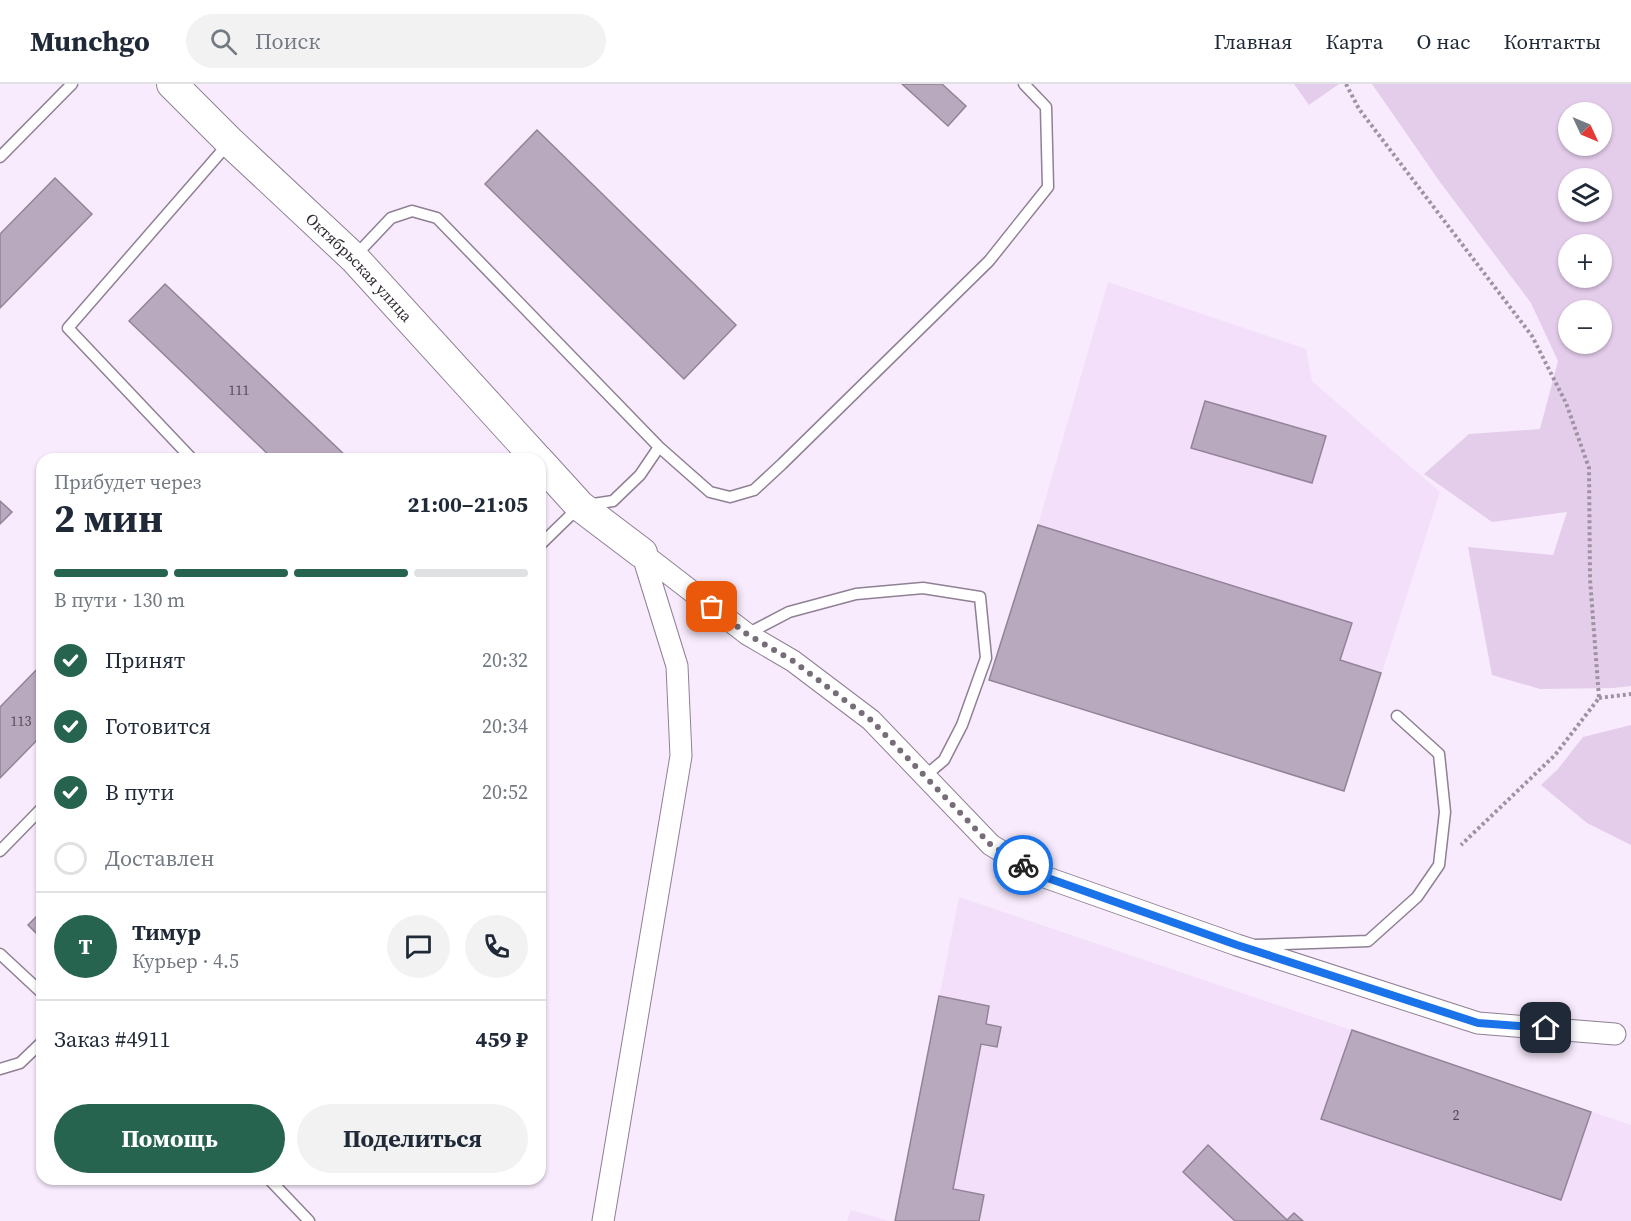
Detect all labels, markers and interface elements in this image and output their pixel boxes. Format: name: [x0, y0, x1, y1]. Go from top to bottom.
search box: [186, 14, 606, 68]
text: Munchgo: [30, 22, 150, 60]
icon: search: [207, 25, 240, 58]
text: Поиск: [255, 26, 320, 56]
text: Главная: [1214, 27, 1292, 56]
text: Карта: [1325, 27, 1383, 56]
text: О нас: [1416, 27, 1470, 56]
text: Контакты: [1503, 27, 1601, 56]
north arrow: [1558, 102, 1612, 156]
map controls: [1558, 102, 1612, 354]
button: layers: [1558, 168, 1612, 222]
street label: Октябрьская улица: [301, 207, 418, 327]
button: +: [1558, 234, 1612, 288]
button: −: [1558, 300, 1612, 354]
house number: 111: [229, 380, 250, 400]
text: Прибудет через: [54, 468, 201, 496]
text: 21:00–21:05: [408, 489, 528, 519]
text: 2 мин: [54, 492, 163, 545]
pin: [686, 581, 737, 632]
text: В пути · 130 m: [54, 586, 185, 614]
icon: bag: [695, 590, 728, 623]
icon: check: [54, 644, 87, 677]
text: Принят: [105, 645, 185, 675]
text: 20:32: [482, 646, 528, 674]
icon: check: [54, 710, 87, 743]
house number: 113: [11, 711, 32, 731]
text: Готовится: [105, 711, 211, 741]
text: 20:34: [482, 712, 528, 740]
icon: check: [54, 776, 87, 809]
text: В пути: [105, 777, 174, 807]
text: 20:52: [482, 778, 528, 806]
courier: [993, 835, 1053, 895]
text: Доставлен: [105, 843, 215, 873]
icon: bike: [1007, 849, 1040, 882]
button: chat: [387, 915, 450, 978]
button: phone: [465, 915, 528, 978]
text: Тимур: [132, 917, 201, 947]
text: Т: [79, 931, 92, 961]
text: Курьер · 4.5: [132, 947, 239, 975]
pin: [1520, 1002, 1571, 1053]
icon: home: [1529, 1011, 1562, 1044]
text: Заказ #4911: [54, 1024, 170, 1054]
text: 459 ₽: [476, 1024, 528, 1054]
button: Помощь: [54, 1104, 285, 1173]
button: Поделиться: [297, 1104, 528, 1173]
house number: 2: [1453, 1105, 1460, 1125]

